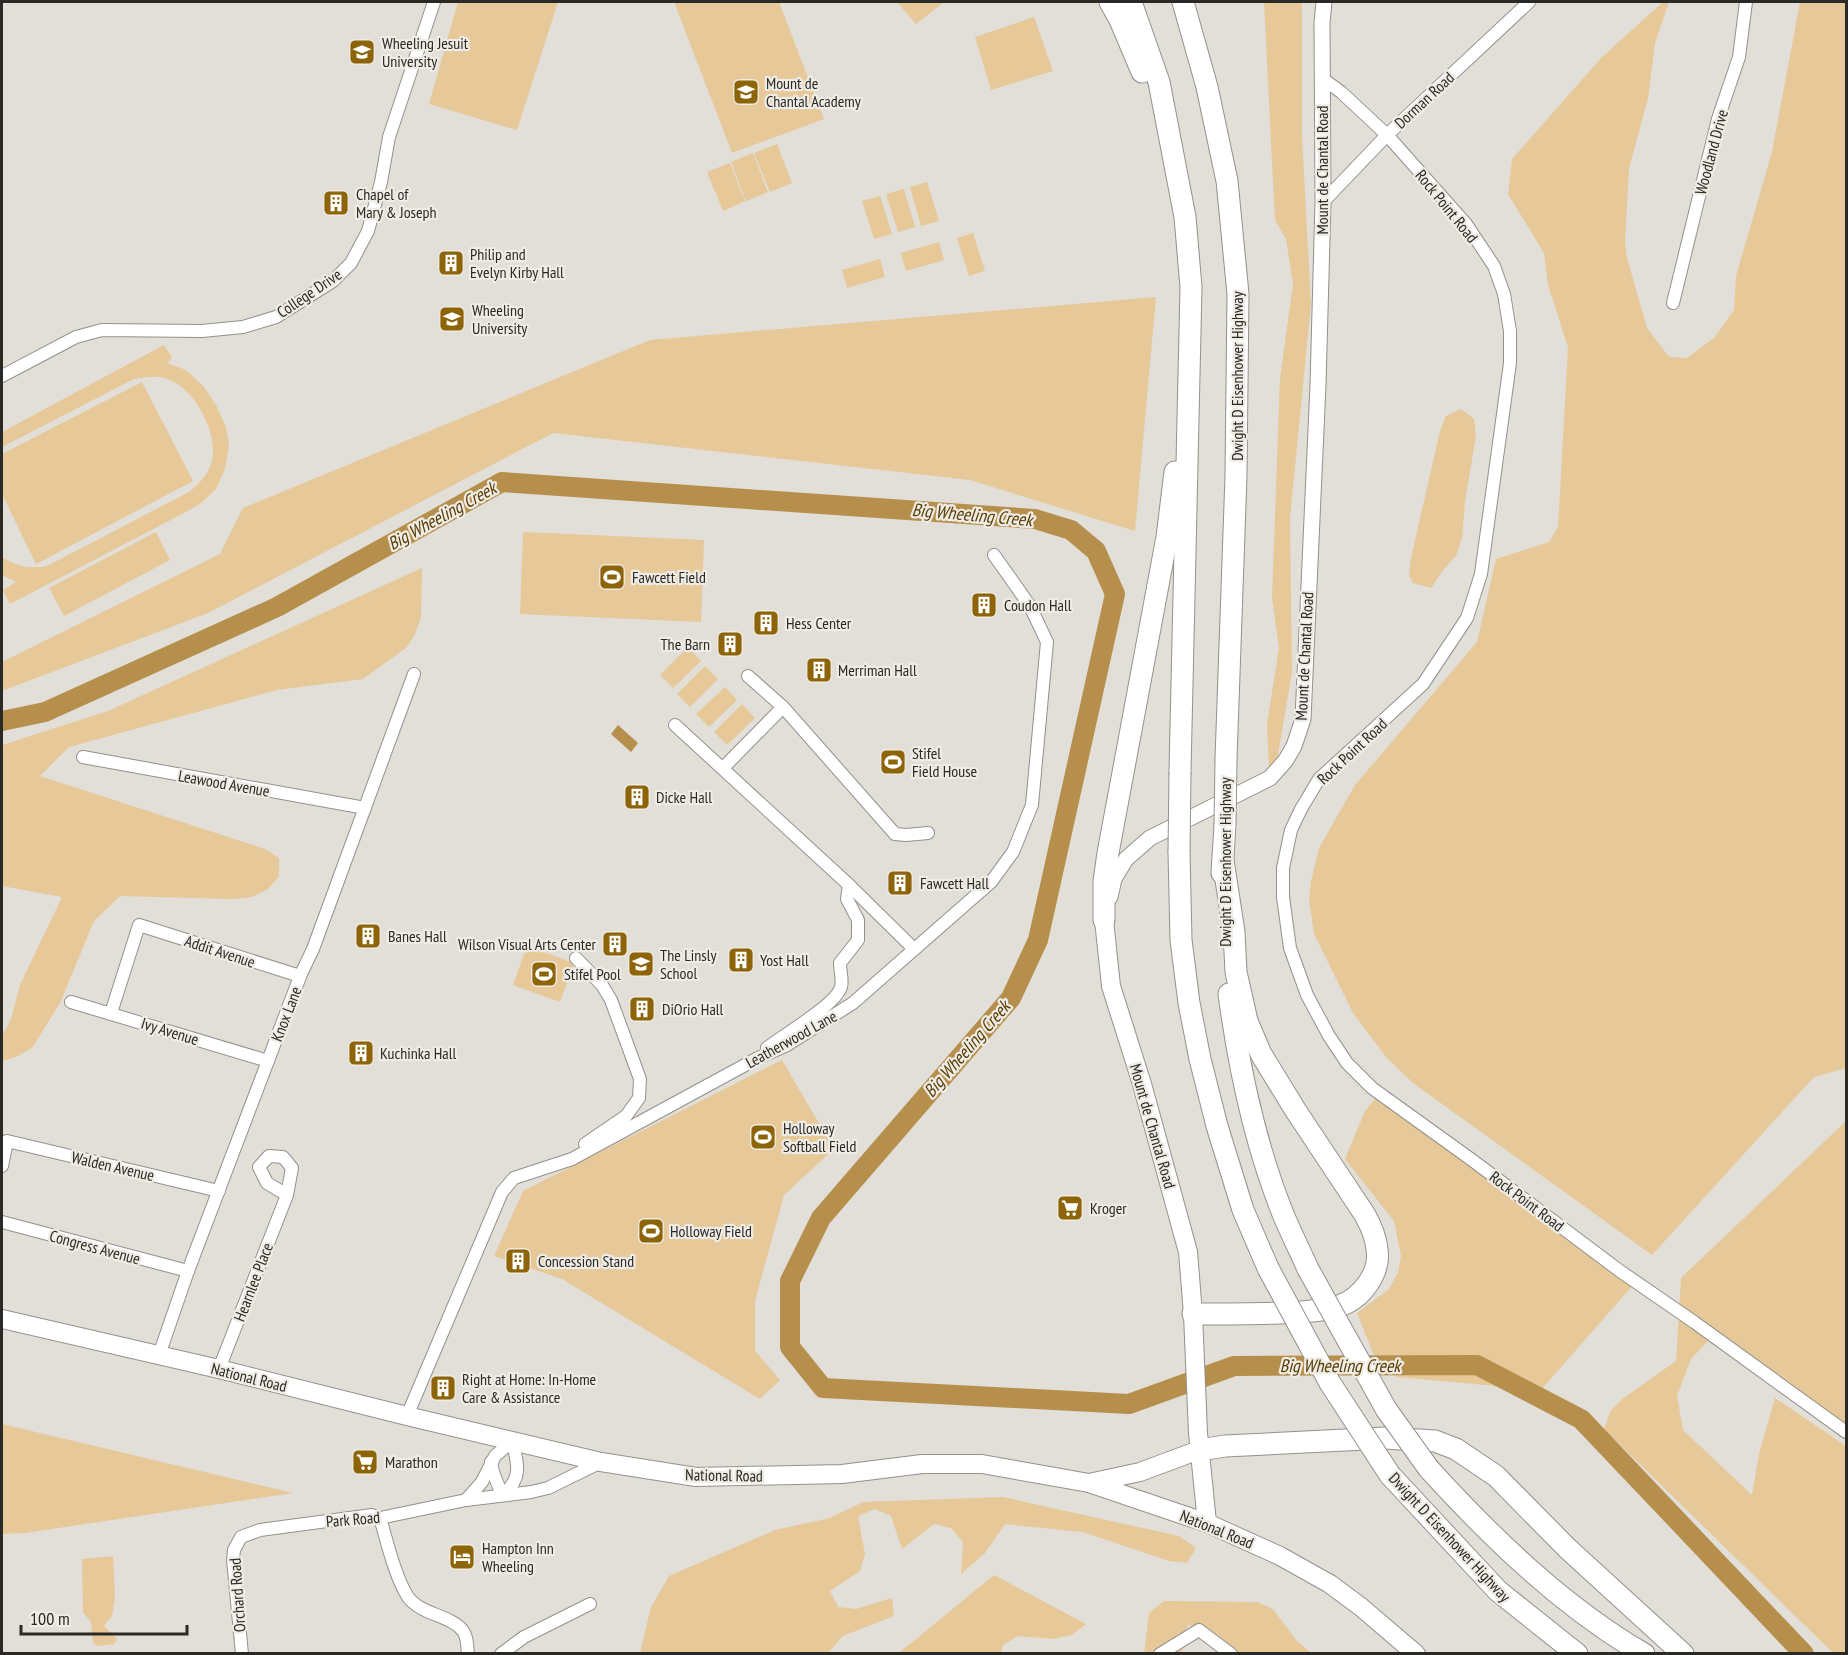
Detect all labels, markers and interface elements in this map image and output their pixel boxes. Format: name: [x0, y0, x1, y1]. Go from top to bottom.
place label: Wheeling Jesuit University: [382, 33, 469, 71]
school or university icon: Wheeling Jesuit University: [347, 37, 377, 67]
street label: Dorman Road: [1390, 67, 1458, 133]
place label: Mount de Chantal Academy: [766, 73, 861, 111]
school or university icon: Mount de Chantal Academy: [731, 77, 761, 107]
street label: Mount de Chantal Road: [1312, 106, 1332, 234]
street label: Woodland Drive: [1690, 107, 1732, 197]
street label: Rock Point Road: [1411, 165, 1483, 247]
place label: Chapel of Mary & Joseph: [356, 184, 437, 222]
building icon: Chapel of Mary & Joseph: [321, 188, 351, 218]
place label: Philip and Evelyn Kirby Hall: [470, 244, 564, 282]
building icon: Philip and Evelyn Kirby Hall: [436, 248, 466, 278]
street label: College Drive: [273, 264, 345, 322]
street label: Dwight D Eisenhower Highway: [1227, 291, 1247, 461]
place label: Wheeling University: [472, 300, 527, 338]
school or university icon: Wheeling University: [437, 304, 467, 334]
water label: Big Wheeling Creek: [383, 475, 502, 555]
water label: Big Wheeling Creek: [911, 498, 1035, 531]
sports icon: Fawcett Field: [597, 562, 627, 592]
place label: Fawcett Field: [632, 567, 706, 587]
building icon: Coudon Hall: [969, 590, 999, 620]
street label: Mount de Chantal Road: [1291, 591, 1317, 721]
place label: Coudon Hall: [1004, 595, 1072, 615]
building icon: Hess Center: [751, 608, 781, 638]
place label: Hess Center: [786, 613, 852, 633]
building icon: The Barn: [715, 629, 745, 659]
place label: The Barn: [660, 634, 710, 654]
building icon: Merriman Hall: [804, 655, 834, 685]
place label: Merriman Hall: [838, 660, 917, 680]
street label: Rock Point Road: [1313, 714, 1391, 788]
place label: Stifel Field House: [912, 743, 977, 781]
sports icon: Stifel Field House: [878, 747, 908, 777]
street label: Leawood Avenue: [177, 765, 271, 801]
street label: Dwight D Eisenhower Highway: [1215, 777, 1235, 947]
building icon: Dicke Hall: [622, 782, 652, 812]
place label: Dicke Hall: [656, 787, 712, 807]
building icon: Fawcett Hall: [885, 868, 915, 898]
place label: Fawcett Hall: [920, 873, 989, 893]
building icon: Banes Hall: [353, 921, 383, 951]
place label: Banes Hall: [388, 926, 447, 946]
building icon: Wilson Visual Arts Center: [600, 929, 630, 959]
street label: Addit Avenue: [182, 930, 258, 972]
place label: Wilson Visual Arts Center: [458, 934, 597, 954]
place label: The Linsly School: [660, 945, 716, 983]
building icon: Yost Hall: [726, 945, 756, 975]
school or university icon: The Linsly School: [626, 949, 656, 979]
place label: Yost Hall: [760, 950, 809, 970]
sports icon: Stifel Pool: [529, 959, 559, 989]
place label: Stifel Pool: [564, 964, 621, 984]
street label: Knox Lane: [266, 984, 306, 1044]
building icon: DiOrio Hall: [627, 994, 657, 1024]
water label: Big Wheeling Creek: [918, 994, 1016, 1102]
place label: DiOrio Hall: [662, 999, 724, 1019]
street label: Leatherwood Lane: [742, 1006, 840, 1072]
street label: Ivy Avenue: [139, 1013, 201, 1049]
building icon: Kuchinka Hall: [346, 1038, 376, 1068]
place label: Kuchinka Hall: [380, 1043, 456, 1063]
street label: Mount de Chantal Road: [1126, 1061, 1180, 1191]
place label: Holloway Softball Field: [783, 1118, 857, 1156]
sports icon: Holloway Softball Field: [748, 1122, 778, 1152]
street label: Walden Avenue: [70, 1147, 156, 1185]
street label: Rock Point Road: [1486, 1166, 1568, 1236]
supermarket icon: Kroger: [1055, 1193, 1085, 1223]
place label: Kroger: [1090, 1198, 1127, 1218]
sports icon: Holloway Field: [636, 1216, 666, 1246]
place label: Holloway Field: [670, 1221, 752, 1241]
street label: Congress Avenue: [48, 1225, 142, 1269]
street label: Hearnlee Place: [229, 1240, 277, 1324]
building icon: Concession Stand: [503, 1246, 533, 1276]
place label: Concession Stand: [538, 1251, 634, 1271]
water label: Big Wheeling Creek: [1280, 1354, 1402, 1377]
street label: National Road: [209, 1358, 289, 1396]
place label: Right at Home: In-Home Care & Assistance: [462, 1369, 596, 1407]
building icon: Right at Home: In-Home Care & Assistance: [428, 1373, 458, 1403]
supermarket icon: Marathon: [350, 1447, 380, 1477]
place label: Marathon: [385, 1452, 438, 1472]
street label: National Road: [685, 1464, 763, 1486]
street label: Dwight D Eisenhower Highway: [1385, 1468, 1515, 1606]
street label: National Road: [1177, 1505, 1257, 1553]
street label: Park Road: [325, 1507, 381, 1531]
place label: Hampton Inn Wheeling: [482, 1538, 554, 1576]
hotel icon: Hampton Inn Wheeling: [447, 1542, 477, 1572]
street label: Orchard Road: [224, 1557, 250, 1633]
scale bar: [21, 1598, 188, 1636]
text: 100 m: [30, 1607, 70, 1630]

